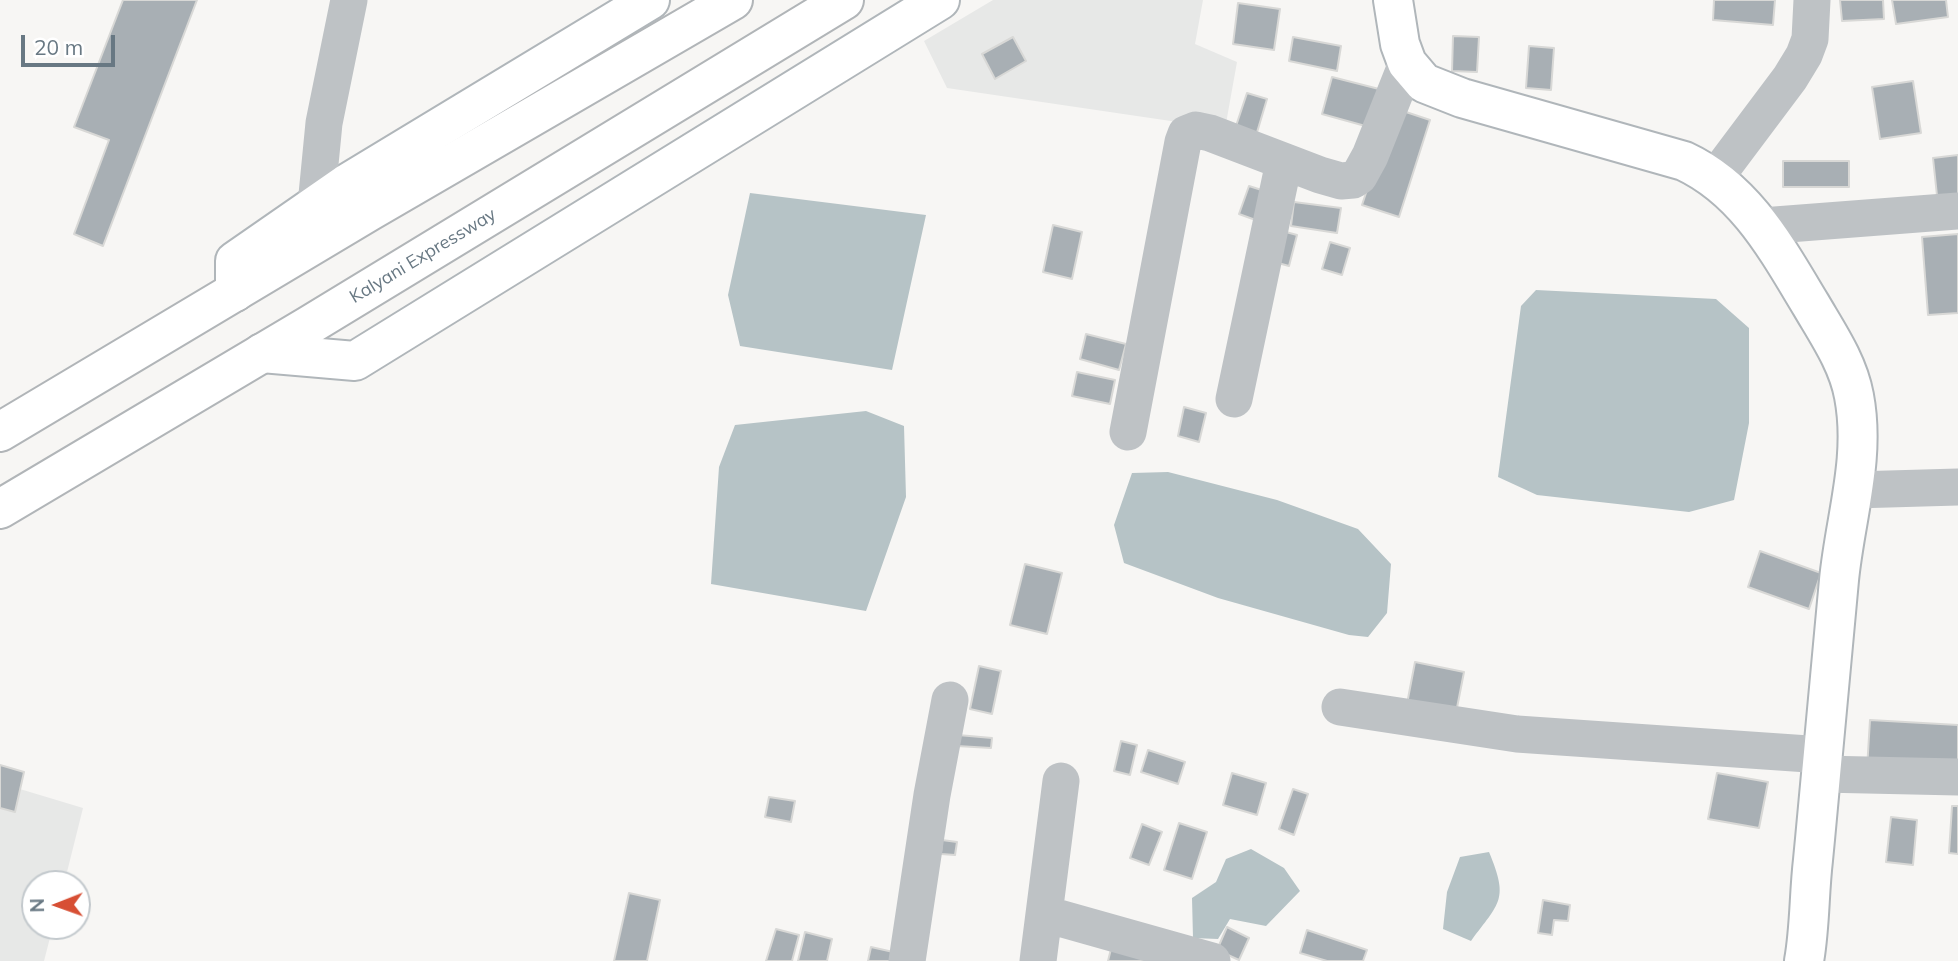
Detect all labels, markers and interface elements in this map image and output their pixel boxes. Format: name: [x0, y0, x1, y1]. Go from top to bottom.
scale bar: [24, 21, 119, 65]
text: 20 m: [34, 34, 83, 60]
street label: Kalyani Expressway: [346, 204, 500, 308]
north arrow: [21, 870, 91, 940]
text: N: [25, 898, 49, 913]

